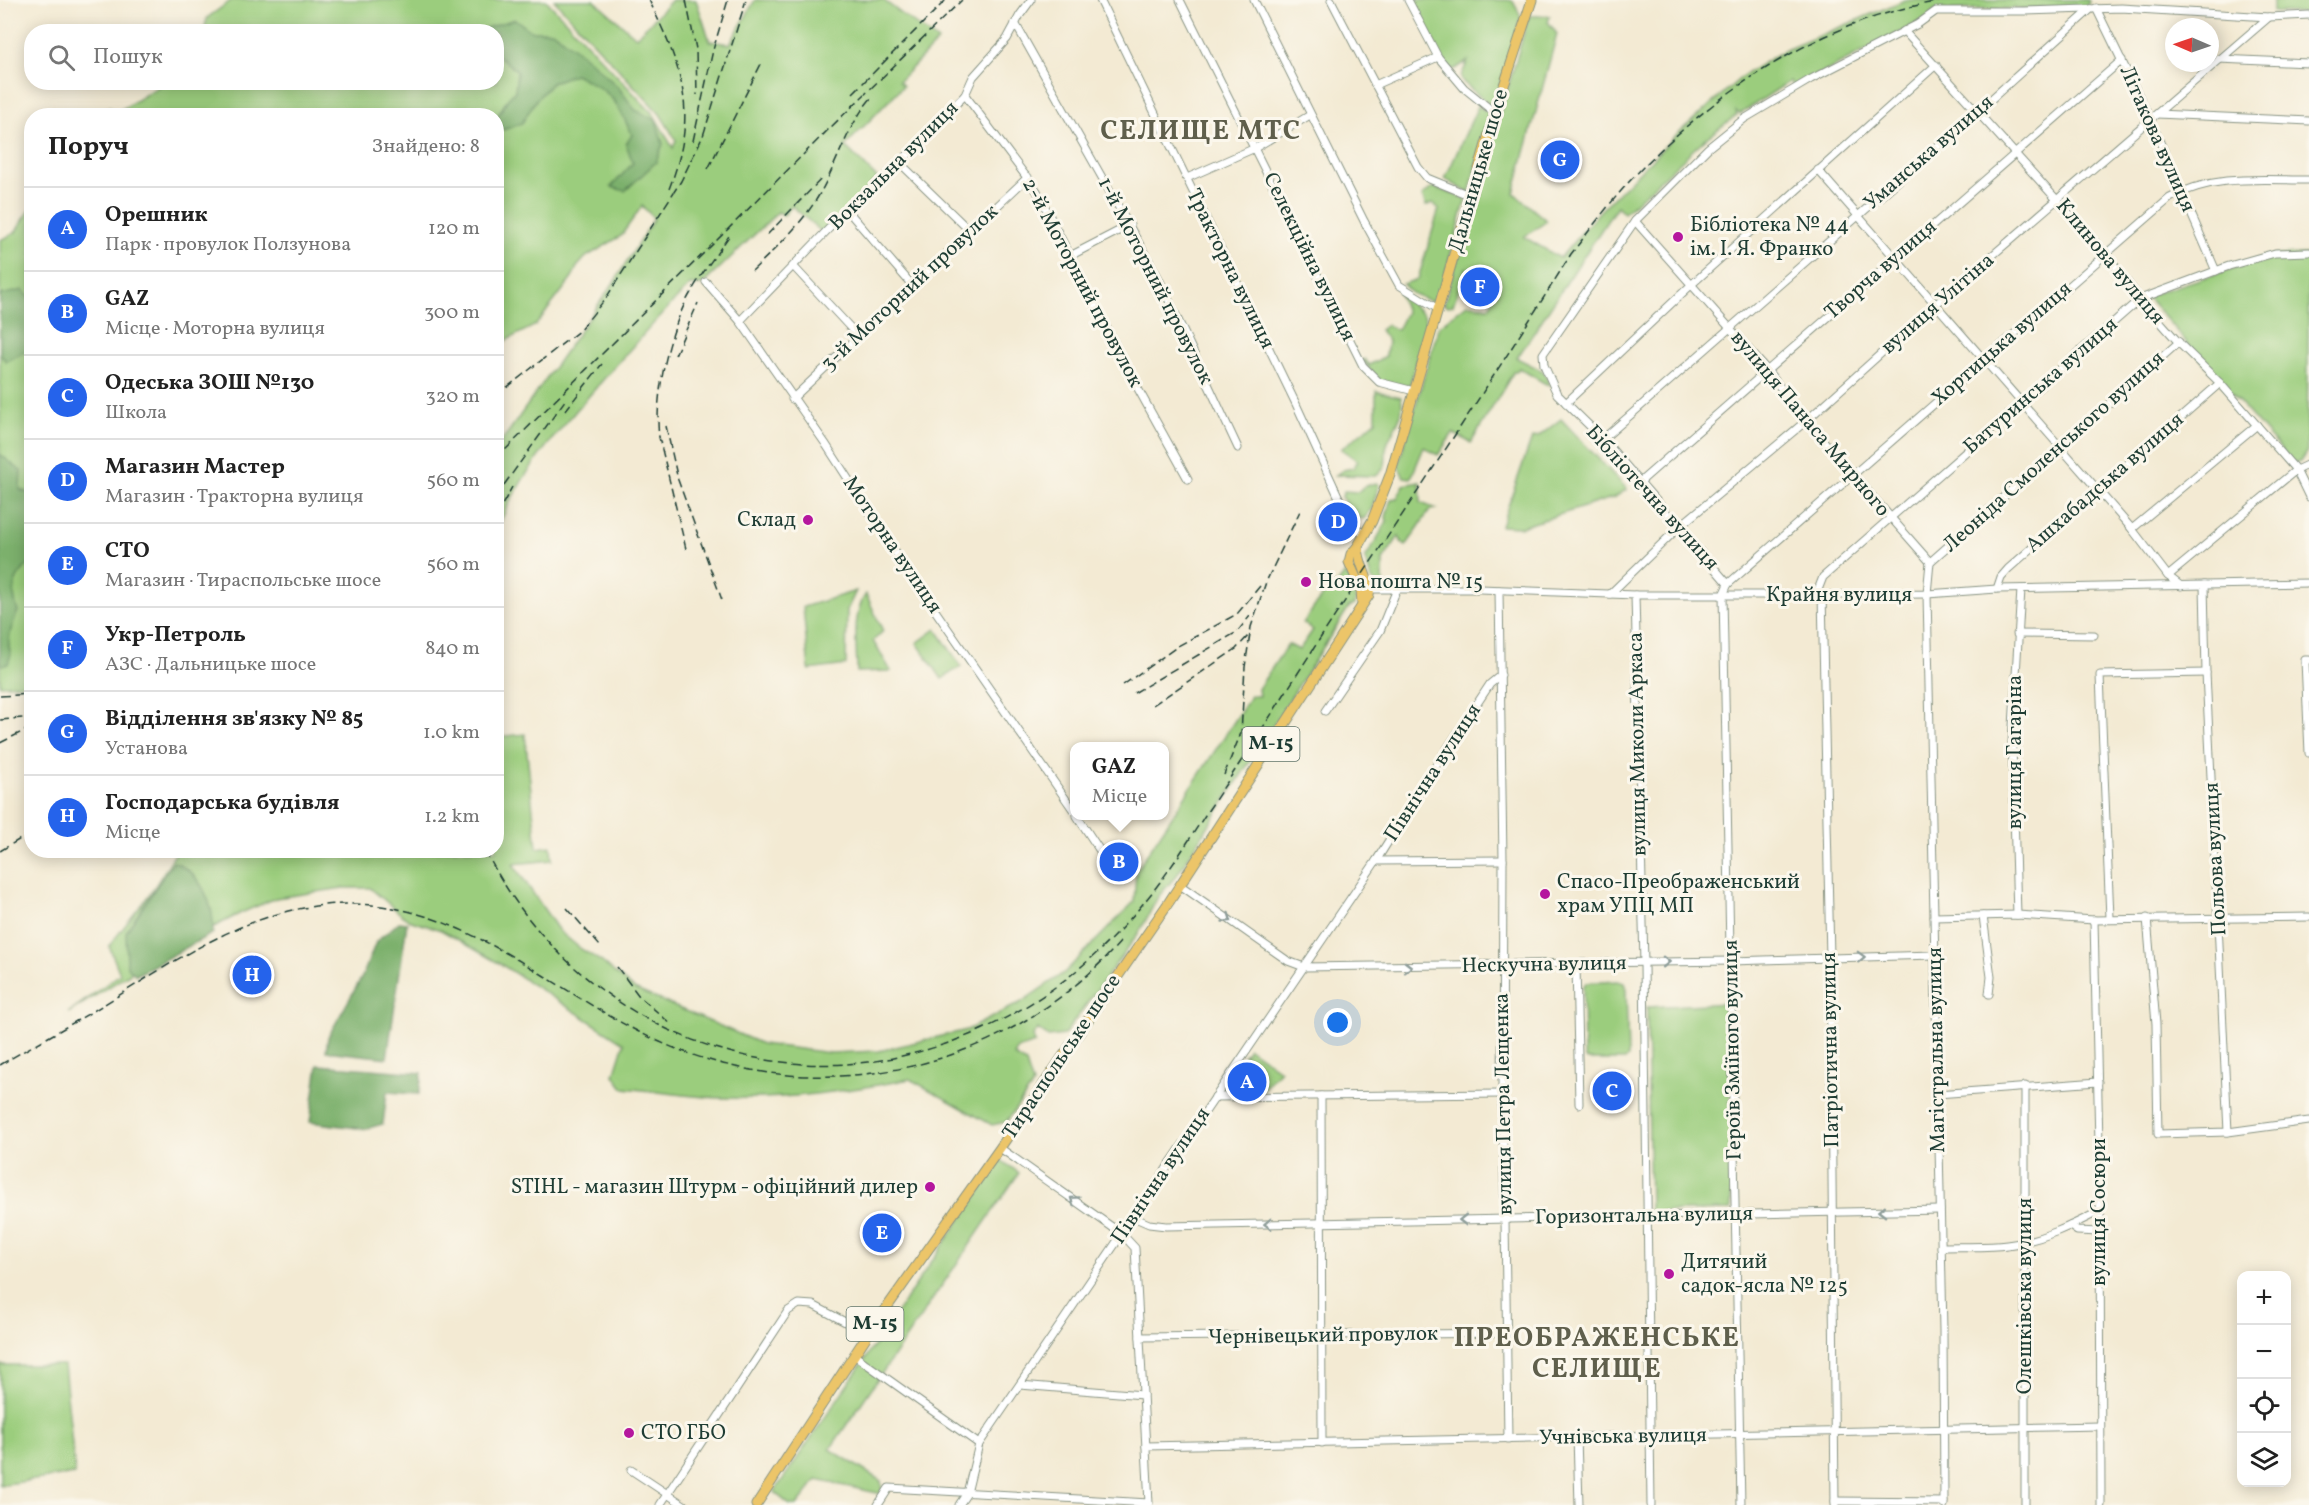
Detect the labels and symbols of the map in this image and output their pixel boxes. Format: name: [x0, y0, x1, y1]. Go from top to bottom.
north arrow: [2165, 18, 2219, 72]
street label: Літакова вулиця: [2112, 61, 2202, 217]
street label: Дальницьке шосе: [1442, 86, 1516, 256]
street label: Уманська вулиця: [1858, 88, 2000, 218]
street label: Вокзальна вулиця: [823, 95, 965, 237]
district label: CЕЛИЩЕ МТС: [1100, 113, 1302, 151]
pin: G: [1540, 138, 1580, 182]
street label: Селекційна вулиця: [1256, 168, 1363, 346]
street label: 1-й Моторний провулок: [1090, 172, 1220, 390]
street label: 2-й Моторний провулок: [1014, 173, 1150, 393]
street label: Тракторна вулиця: [1179, 184, 1281, 354]
street label: Клинова вулиця: [2049, 193, 2171, 331]
street label: 3-й Моторний провулок: [815, 198, 1005, 378]
place label: Бібліотека № 44 ім. І. Я. Франко: [1690, 211, 1849, 264]
street label: Творча вулиця: [1819, 213, 1943, 327]
marker: Бібліотека № 44 ім. І. Я. Франко: [1671, 230, 1685, 244]
street label: вулиця Улітіна: [1875, 247, 2001, 361]
pin: F: [1460, 264, 1500, 310]
street label: Хортицька вулиця: [1926, 275, 2078, 413]
street label: Батуринська вулиця: [1957, 311, 2125, 461]
street label: вулиця Панаса Мирного: [1723, 325, 1897, 523]
street label: Леоніда Смоленського вулиця: [1937, 344, 2171, 560]
street label: Ашхабадська вулиця: [2020, 406, 2191, 560]
street label: Бібліотечна вулиця: [1579, 419, 1725, 577]
street label: Моторна вулиця: [835, 471, 949, 620]
pin: D: [1318, 500, 1358, 544]
place label: Склад: [737, 506, 796, 535]
marker: Склад: [801, 513, 815, 527]
place label: Нова пошта № 15: [1318, 568, 1483, 597]
marker: Нова пошта № 15: [1299, 575, 1313, 589]
street label: Крайня вулиця: [1766, 581, 1912, 610]
street label: вулиця Миколи Аркаса: [1622, 632, 1654, 856]
street label: вулиця Гагаріна: [2001, 675, 2030, 829]
street label: Північна вулиця: [1377, 698, 1489, 848]
road number: М-15: [1242, 727, 1300, 761]
street label: Польова вулиця: [2197, 781, 2235, 936]
pin: B: [1100, 840, 1138, 884]
place label: Спасо-Преображенський храм УПЦ МП: [1557, 868, 1800, 921]
marker: Спасо-Преображенський храм УПЦ МП: [1538, 887, 1552, 901]
one-way arrow: [1221, 912, 1232, 923]
street label: Героїв Зміїного вулиця: [1717, 939, 1749, 1161]
street label: Магістральна вулиця: [1921, 947, 1953, 1153]
street label: Нескучна вулиця: [1461, 949, 1627, 981]
one-way arrow: [1856, 951, 1865, 964]
pin: H: [232, 952, 272, 998]
street label: Патріотична вулиця: [1815, 952, 1847, 1148]
one-way arrow: [1661, 956, 1670, 969]
one-way arrow: [1403, 961, 1412, 973]
street label: Тираспольське шосе: [996, 969, 1128, 1145]
street label: вулиця Петра Лещенка: [1488, 993, 1520, 1215]
your location: [1323, 1008, 1352, 1037]
pin: A: [1228, 1060, 1266, 1104]
pin: C: [1592, 1068, 1632, 1114]
street label: Північна вулиця: [1104, 1102, 1218, 1250]
street label: вулиця Сосюри: [2085, 1138, 2114, 1286]
place label: STIHL - магазин Штурм - офіційний дилер: [511, 1173, 918, 1202]
marker: STIHL - магазин Штурм - офіційний дилер: [923, 1180, 937, 1194]
one-way arrow: [1069, 1196, 1080, 1207]
street label: Олешківська вулиця: [2011, 1198, 2040, 1394]
street label: Горизонтальна вулиця: [1535, 1200, 1753, 1232]
one-way arrow: [1877, 1205, 1886, 1217]
pin: E: [862, 1210, 902, 1256]
one-way arrow: [1458, 1214, 1467, 1226]
one-way arrow: [1264, 1217, 1273, 1230]
place label: Дитячий садок-ясла № 125: [1681, 1248, 1848, 1301]
marker: Дитячий садок-ясла № 125: [1662, 1267, 1676, 1281]
road number: М-15: [846, 1307, 904, 1341]
street label: Чернівецький провулок: [1208, 1319, 1438, 1353]
district label: ПРЕОБРАЖЕНСЬКЕ СЕЛИЩЕ: [1454, 1320, 1740, 1389]
place label: СТО ГБО: [641, 1419, 726, 1448]
street label: Учнівська вулиця: [1539, 1421, 1707, 1453]
marker: СТО ГБО: [622, 1426, 636, 1440]

